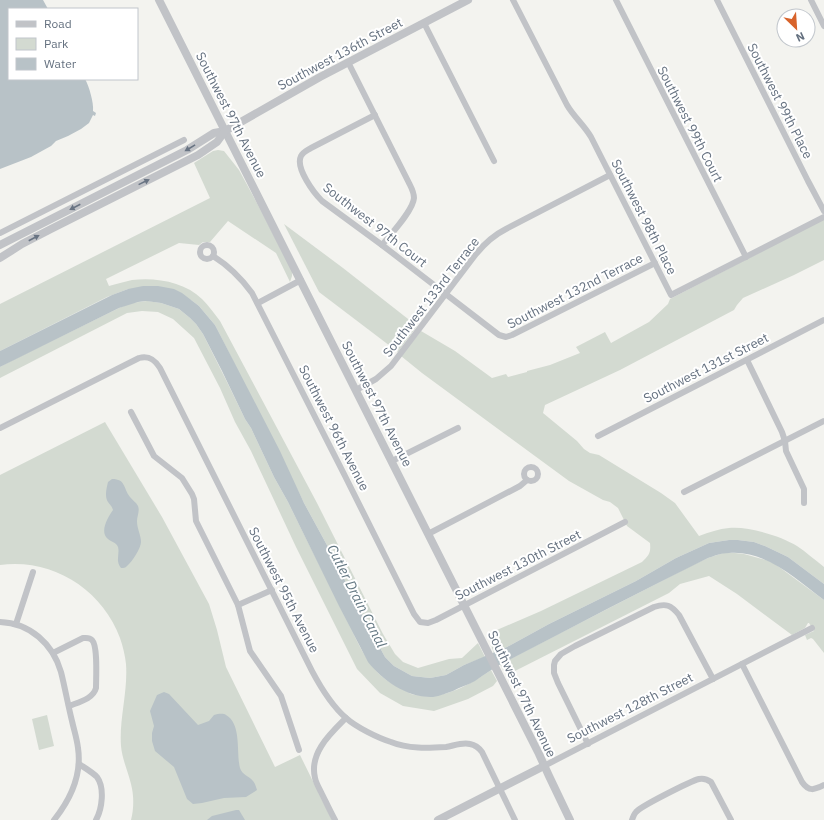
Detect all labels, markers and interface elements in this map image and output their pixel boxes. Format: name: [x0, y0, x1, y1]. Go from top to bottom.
legend: [8, 8, 138, 80]
north arrow: [776, 8, 816, 48]
street label: Southwest 136th Street: [275, 14, 405, 94]
text: Road: [44, 16, 72, 31]
text: N: [794, 29, 807, 45]
text: Park: [44, 36, 69, 51]
street label: Southwest 99th Place: [743, 40, 817, 162]
street label: Southwest 97th Avenue: [192, 49, 270, 181]
text: Water: [44, 56, 77, 71]
street label: Southwest 99th Court: [653, 63, 727, 185]
one-way arrow: [184, 144, 196, 151]
street label: Southwest 98th Place: [607, 156, 681, 278]
one-way arrow: [138, 179, 150, 185]
street label: Southwest 97th Court: [319, 179, 431, 271]
one-way arrow: [69, 204, 80, 210]
street label: Southwest 133rd Terrace: [379, 234, 483, 360]
one-way arrow: [28, 235, 39, 242]
street label: Southwest 132nd Terrace: [504, 249, 646, 333]
street label: Southwest 131st Street: [641, 329, 771, 407]
street label: Southwest 97th Avenue: [338, 338, 416, 470]
street label: Southwest 96th Avenue: [295, 362, 373, 494]
street label: Southwest 95th Avenue: [245, 524, 323, 656]
street label: Southwest 130th Street: [452, 526, 584, 604]
water label: Cutler Drain Canal: [323, 541, 391, 651]
street label: Southwest 97th Avenue: [484, 628, 560, 760]
street label: Southwest 128th Street: [564, 669, 696, 747]

